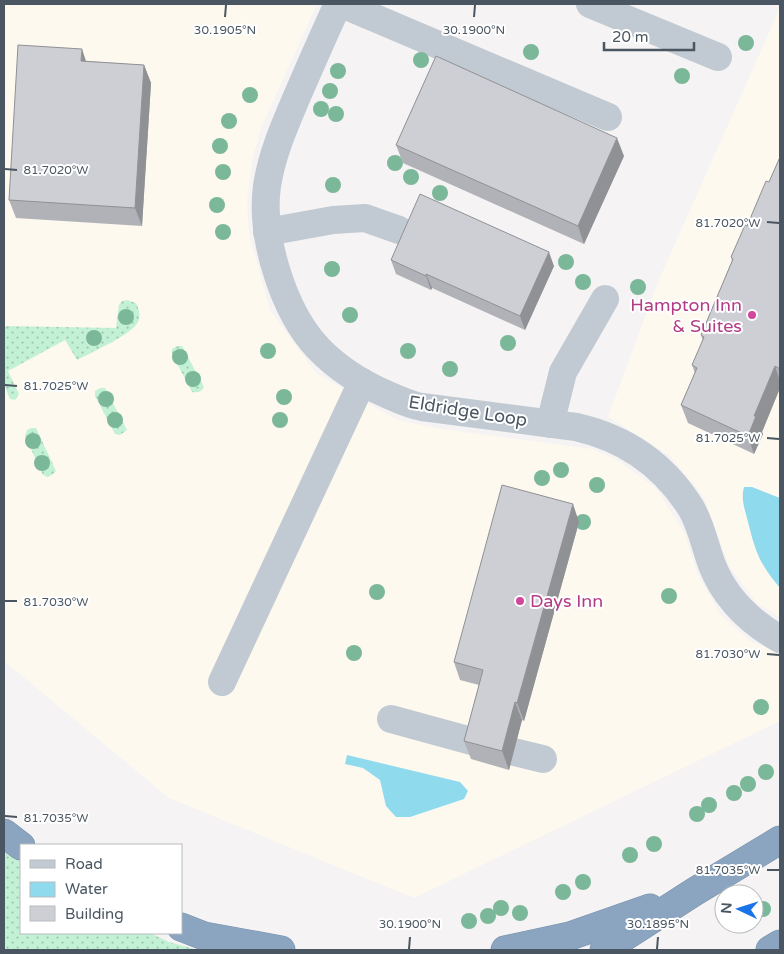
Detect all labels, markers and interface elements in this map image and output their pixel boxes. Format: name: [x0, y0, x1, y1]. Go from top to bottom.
scale bar: [604, 20, 694, 52]
text: 30.1905°N: [194, 23, 256, 37]
text: 30.1900°N: [443, 23, 505, 37]
text: 20 m: [612, 28, 649, 46]
text: 81.7020°W: [24, 163, 88, 177]
text: 81.7020°W: [696, 216, 760, 230]
place label: Hampton Inn & Suites: [630, 294, 742, 337]
marker: Hampton Inn & Suites: [746, 309, 758, 321]
text: 81.7025°W: [24, 379, 88, 393]
street label: Eldridge Loop: [407, 391, 529, 431]
text: 81.7025°W: [696, 431, 760, 445]
place label: Days Inn: [530, 590, 603, 612]
text: 81.7030°W: [24, 595, 88, 609]
marker: Days Inn: [514, 595, 526, 607]
text: 81.7030°W: [696, 647, 760, 661]
text: 81.7035°W: [24, 811, 88, 825]
legend: [20, 844, 182, 934]
text: Road: [65, 855, 103, 873]
text: 81.7035°W: [696, 863, 760, 877]
text: Water: [65, 880, 108, 898]
north arrow: [714, 884, 764, 934]
text: N: [718, 902, 735, 914]
text: Building: [65, 905, 124, 923]
text: 30.1900°N: [379, 917, 441, 931]
text: 30.1895°N: [627, 917, 689, 931]

